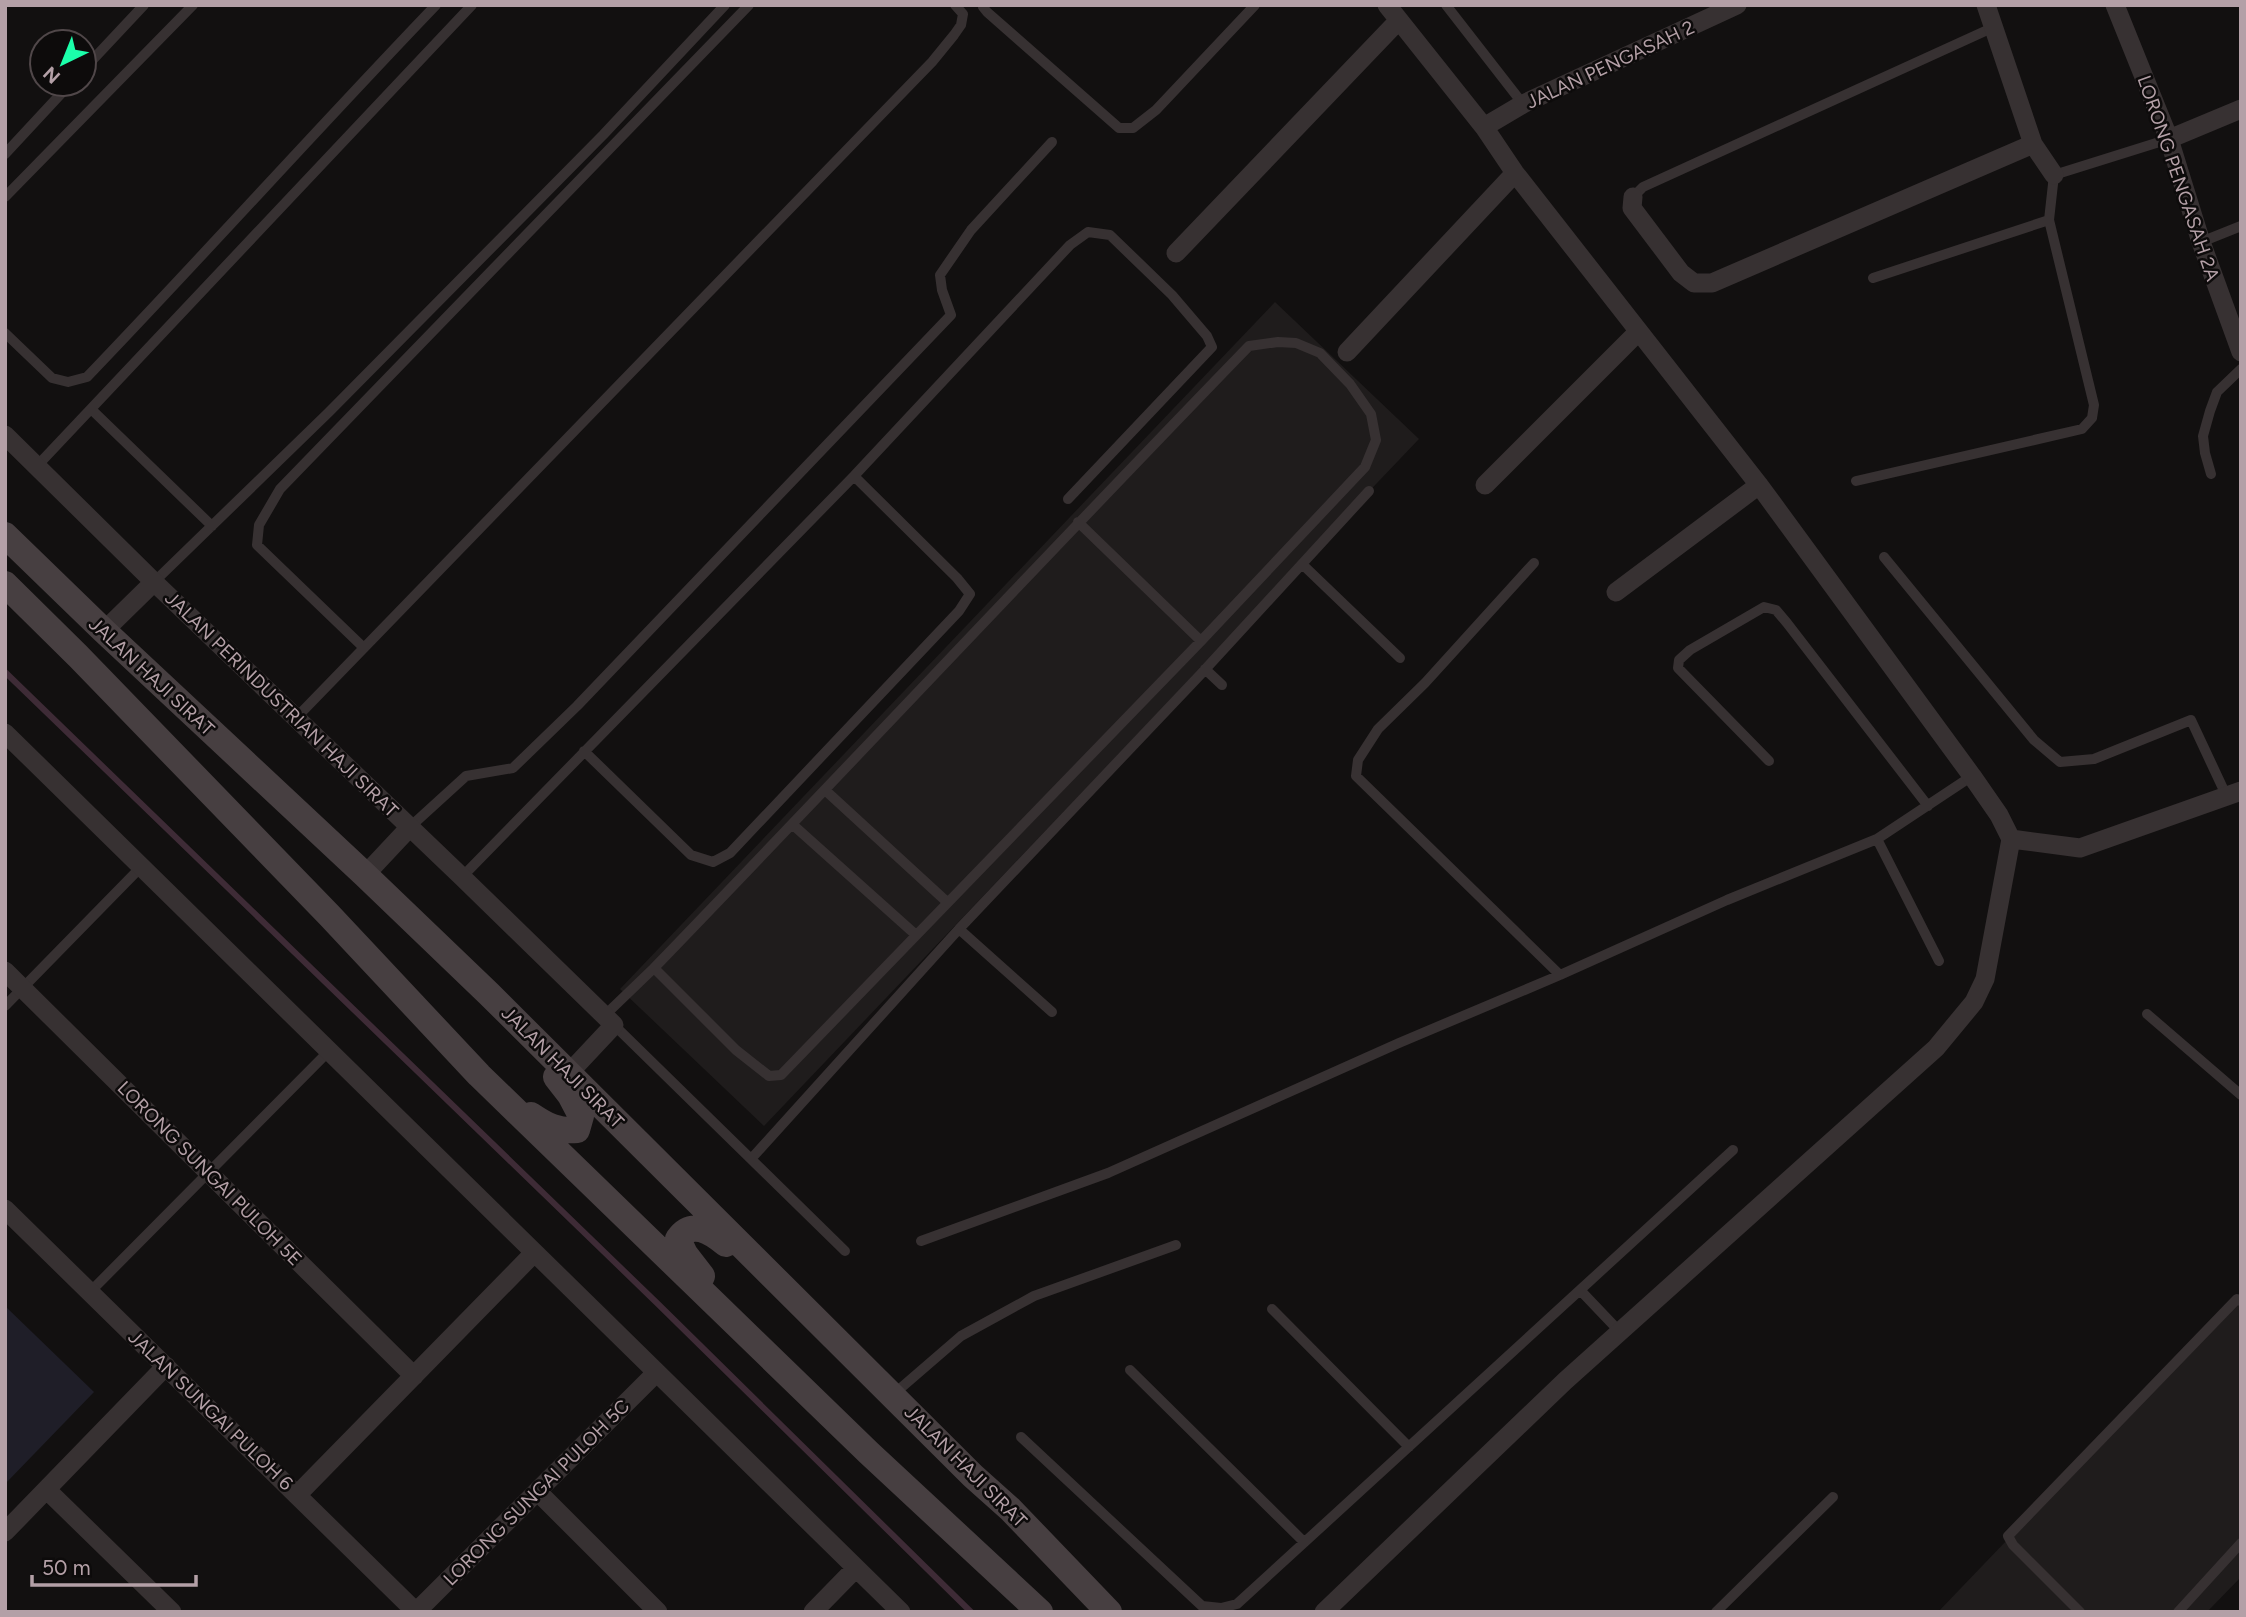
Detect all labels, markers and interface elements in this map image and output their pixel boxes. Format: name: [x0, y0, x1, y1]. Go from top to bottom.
street label: JALAN PENGASAH 2: [1522, 15, 1698, 114]
north arrow: [28, 28, 98, 98]
text: N: [39, 62, 65, 88]
street label: LORONG PENGASAH 2A: [2133, 72, 2225, 284]
street label: JALAN PERINDUSTRIAN HAJI SIRAT: [160, 587, 403, 823]
street label: JALAN HAJI SIRAT: [84, 612, 220, 741]
street label: JALAN HAJI SIRAT: [497, 1001, 629, 1134]
street label: LORONG SUNGAI PULOH 5E: [113, 1076, 307, 1270]
street label: JALAN SUNGAI PULOH 6: [124, 1326, 298, 1495]
street label: LORONG SUNGAI PULOH 5C: [438, 1394, 634, 1590]
street label: JALAN HAJI SIRAT: [900, 1400, 1032, 1533]
scale bar: [32, 1544, 196, 1588]
text: 50 m: [42, 1555, 91, 1580]

